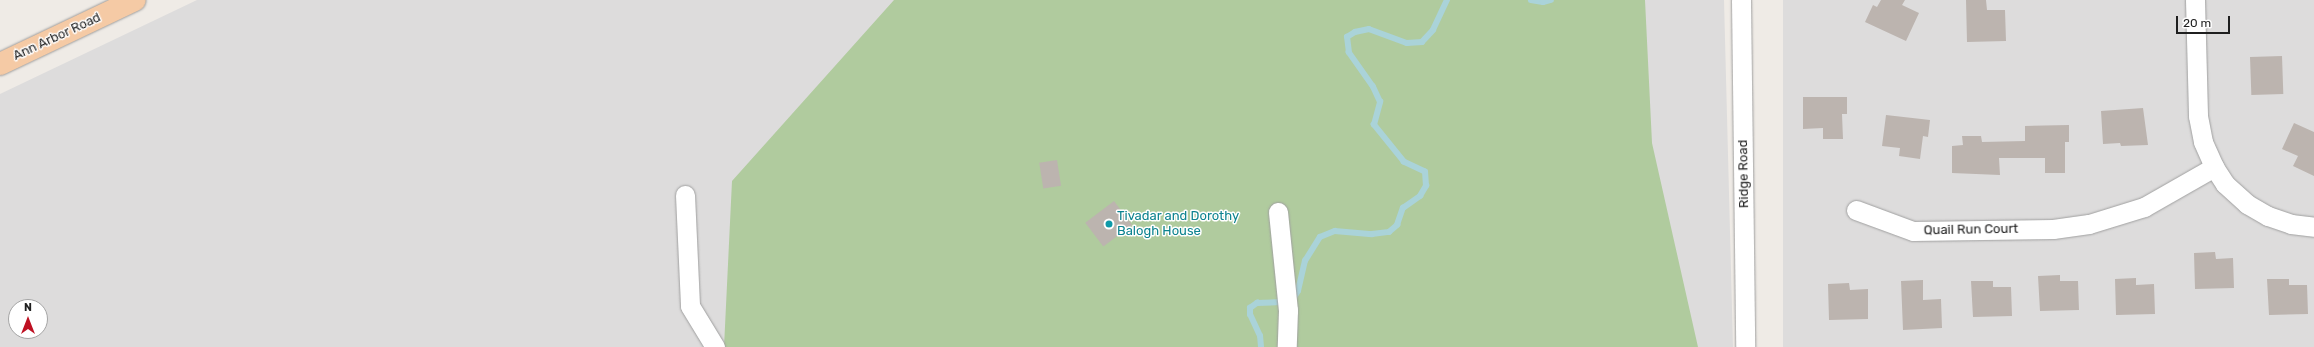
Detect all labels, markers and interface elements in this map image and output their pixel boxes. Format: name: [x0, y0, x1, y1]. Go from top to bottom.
scale bar: [2178, 8, 2232, 34]
street label: Ann Arbor Road: [10, 10, 104, 64]
text: 20 m: [2183, 16, 2211, 30]
street label: Ridge Road: [1736, 140, 1752, 208]
place label: Tivadar and Dorothy Balogh House: [1117, 209, 1239, 240]
marker: Tivadar and Dorothy Balogh House: [1104, 219, 1114, 229]
street label: Quail Run Court: [1924, 221, 2018, 239]
north arrow: [8, 299, 48, 339]
text: N: [24, 301, 32, 314]

